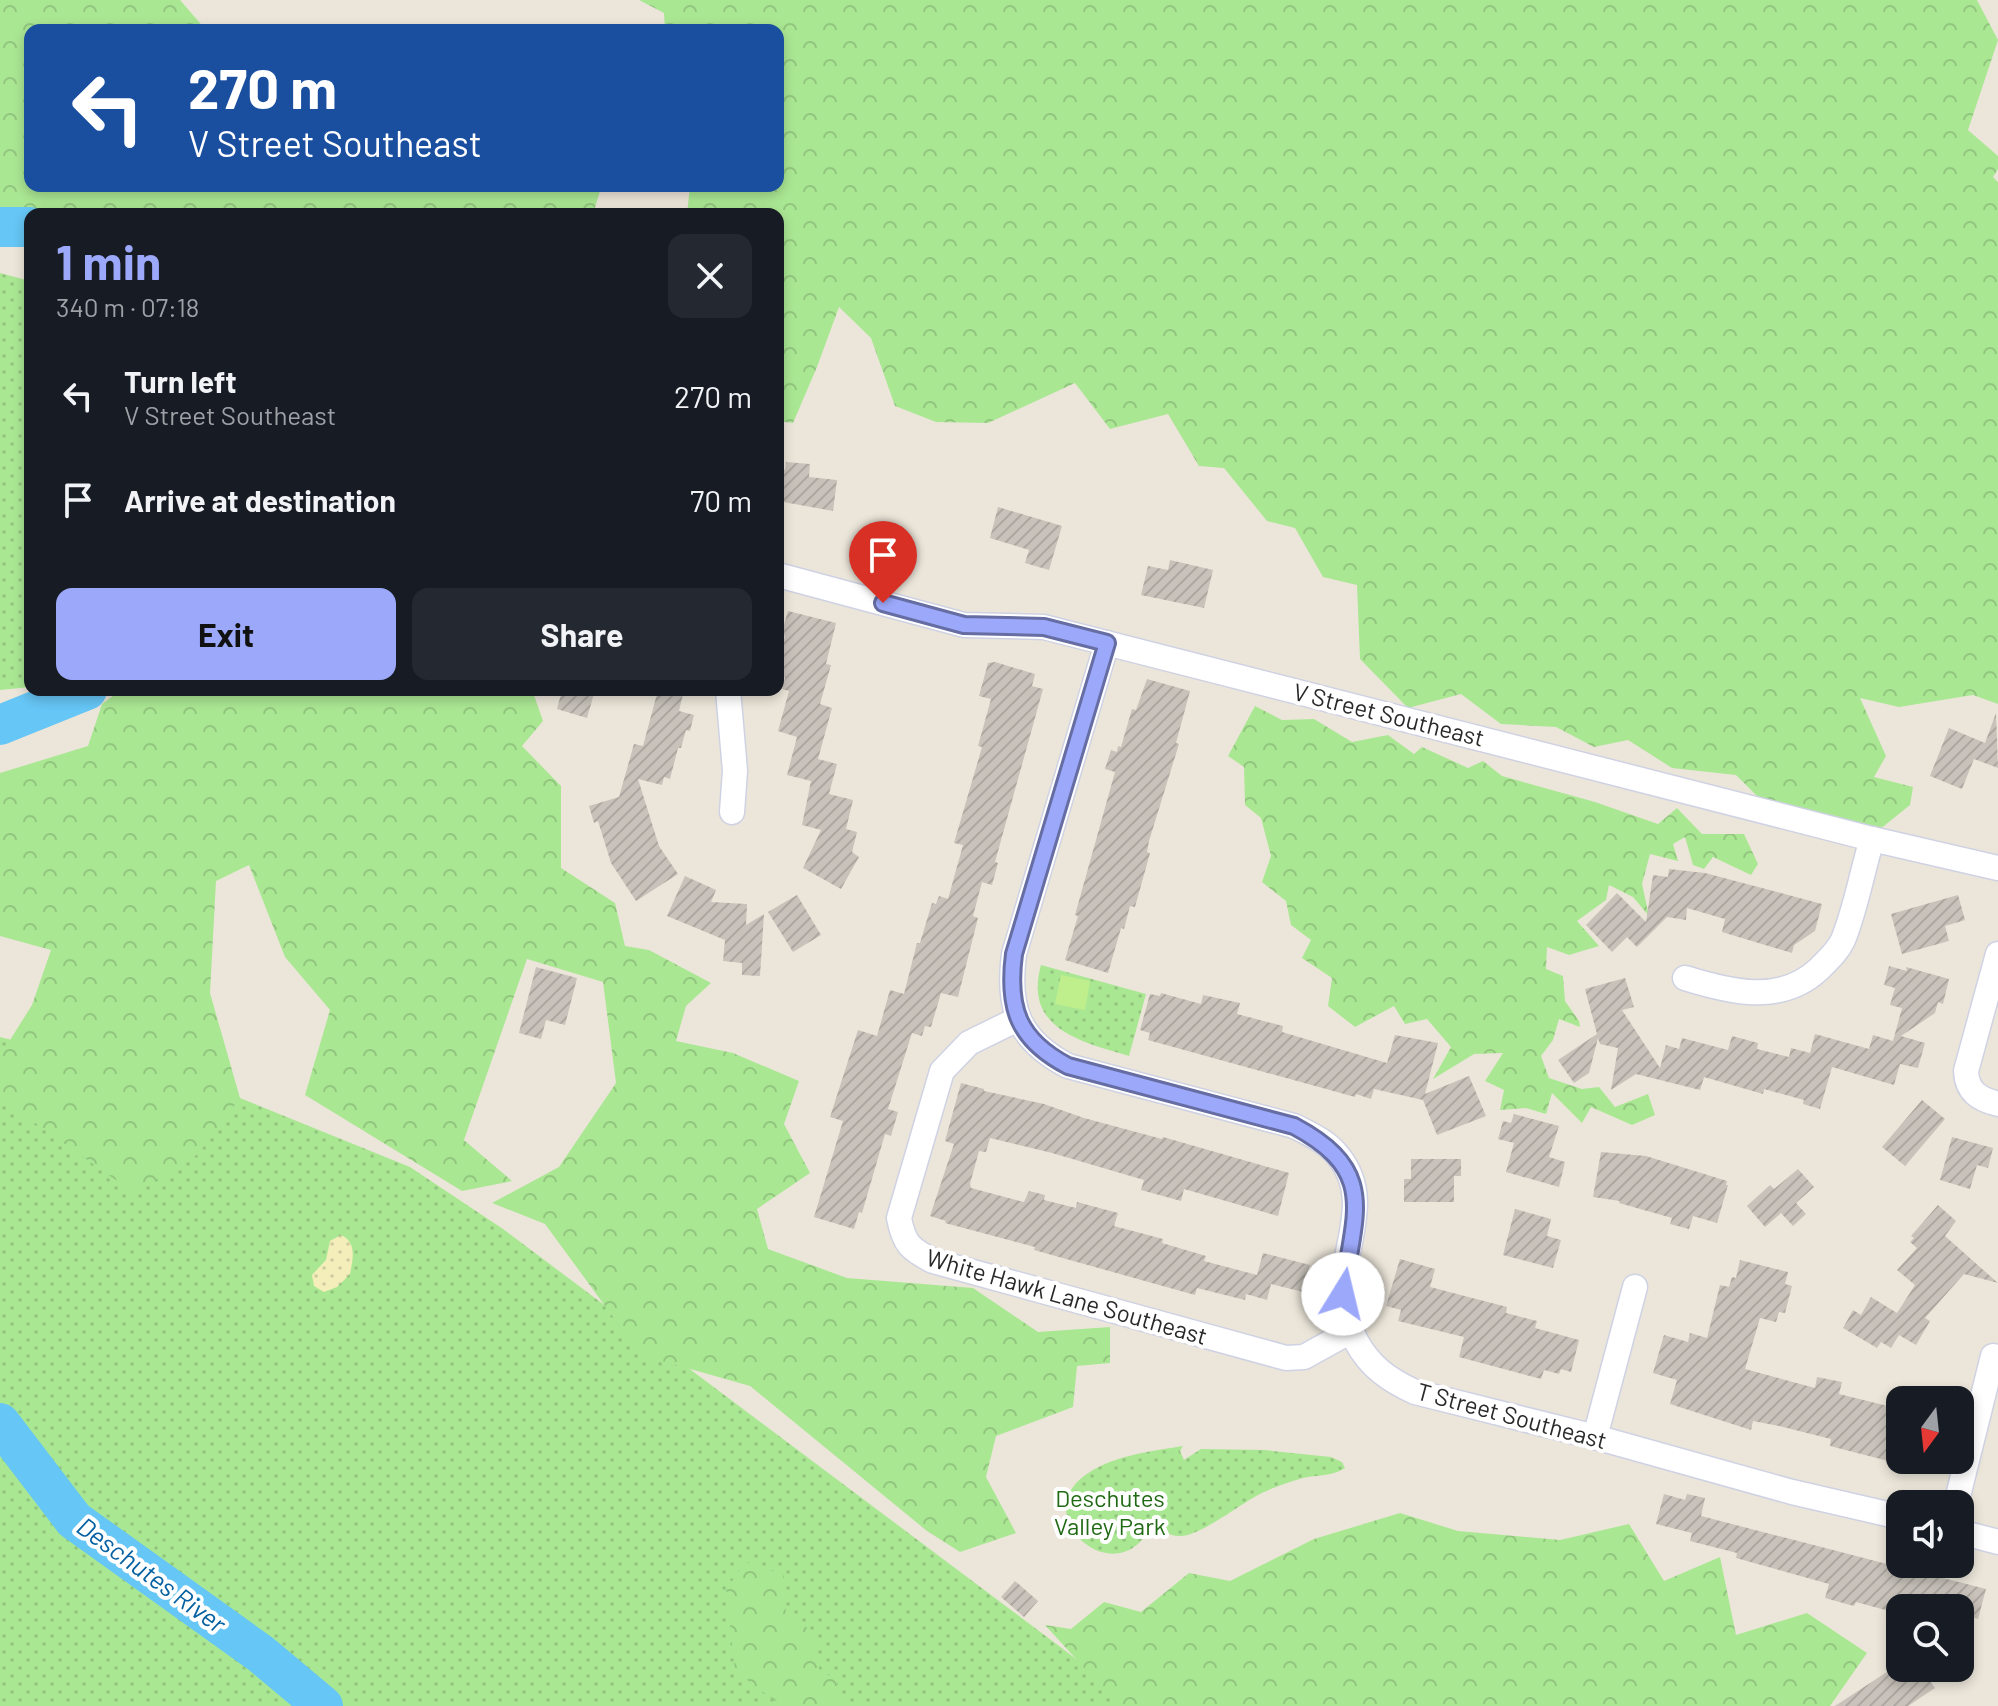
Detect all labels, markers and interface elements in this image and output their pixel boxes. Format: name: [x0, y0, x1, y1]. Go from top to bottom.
text: 270 m: [188, 53, 337, 120]
icon: left: [56, 56, 160, 160]
text: V Street Southeast: [188, 121, 482, 164]
text: 1 min: [56, 232, 161, 290]
button: close: [668, 234, 752, 318]
text: 340 m · 07:18: [56, 291, 199, 322]
text: Turn left: [124, 363, 237, 399]
icon: left: [56, 374, 100, 418]
text: 270 m: [674, 378, 752, 414]
text: V Street Southeast: [124, 399, 336, 430]
icon: arrive: [56, 478, 100, 522]
text: Arrive at destination: [124, 482, 396, 518]
text: 70 m: [690, 482, 752, 518]
pin: [849, 521, 917, 603]
icon: arrive: [861, 533, 905, 577]
button: Exit: [56, 588, 396, 680]
button: Share: [412, 588, 752, 680]
street label: V Street Southeast: [1290, 676, 1488, 752]
street label: White Hawk Lane Southeast: [923, 1242, 1211, 1350]
position arrow: [1301, 1252, 1385, 1336]
street label: T Street Southeast: [1414, 1376, 1610, 1454]
north arrow: [1886, 1386, 1974, 1474]
map controls: [1886, 1386, 1974, 1682]
park label: Deschutes Valley Park: [1054, 1483, 1166, 1540]
button: sound: [1886, 1490, 1974, 1578]
water label: Deschutes River: [72, 1510, 233, 1639]
button: search: [1886, 1594, 1974, 1682]

